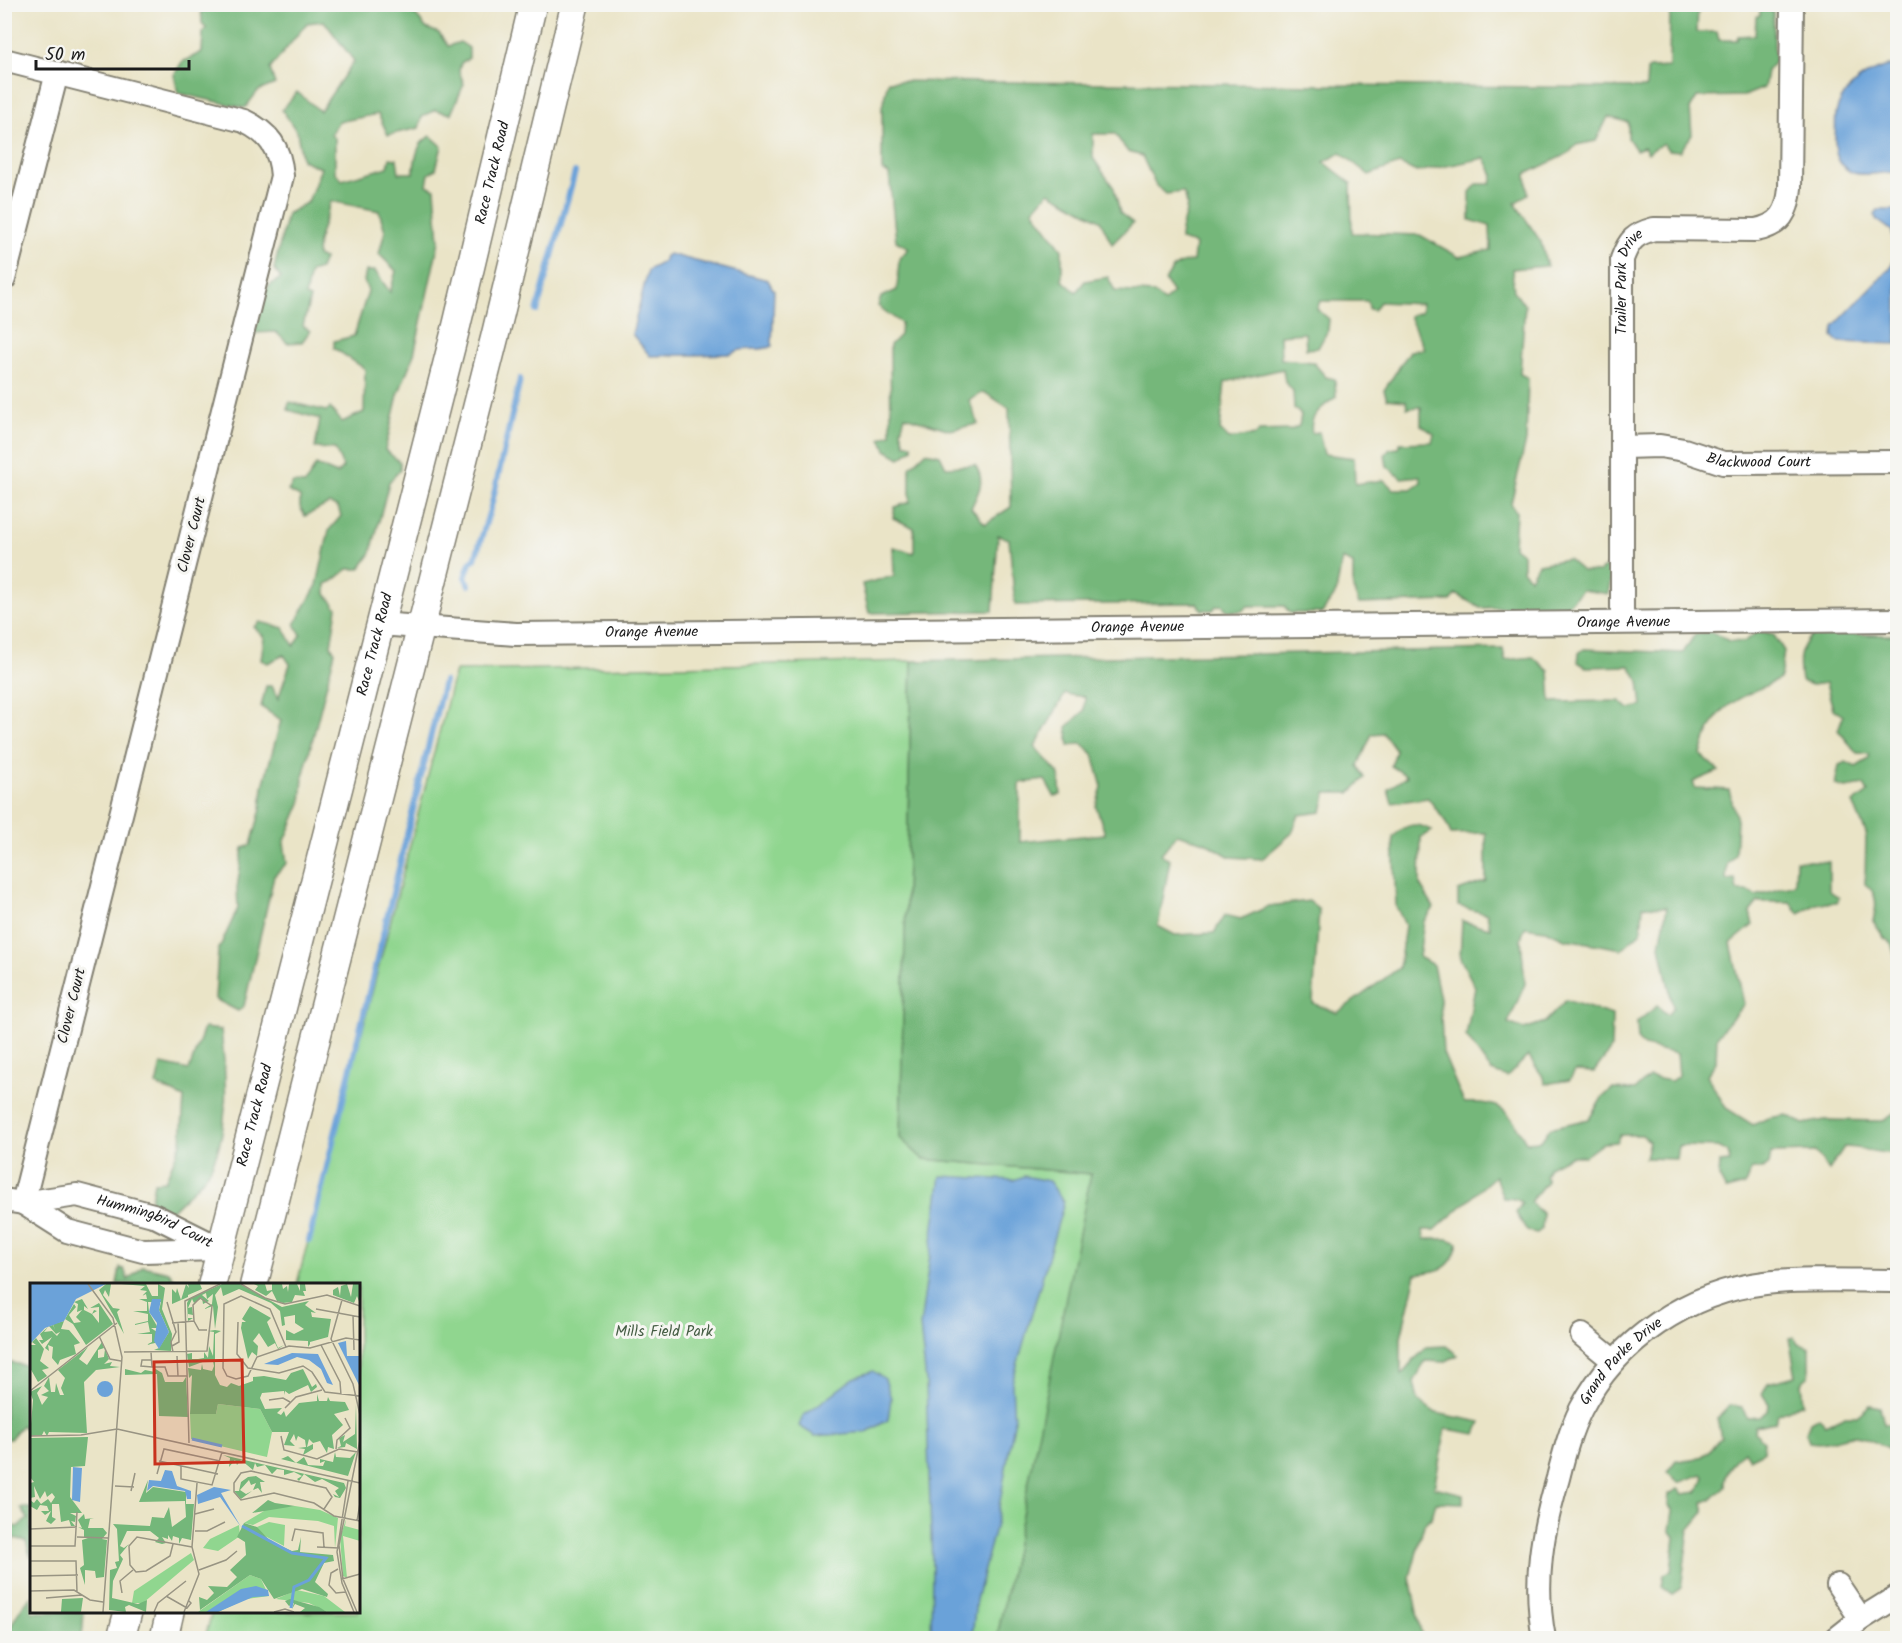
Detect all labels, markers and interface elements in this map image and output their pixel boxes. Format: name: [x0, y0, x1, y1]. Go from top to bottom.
scale bar: [36, 33, 189, 71]
text: 50 m: [45, 41, 85, 70]
street label: Race Track Road: [469, 119, 517, 227]
street label: Trailer Park Drive: [1610, 222, 1648, 335]
street label: Blackwood Court: [1703, 446, 1811, 475]
street label: Clover Court: [171, 494, 213, 575]
street label: Race Track Road: [351, 590, 400, 698]
street label: Orange Avenue: [1577, 610, 1671, 635]
street label: Orange Avenue: [1091, 615, 1185, 640]
street label: Orange Avenue: [605, 620, 699, 645]
street label: Clover Court: [51, 965, 93, 1046]
street label: Race Track Road: [230, 1061, 280, 1169]
street label: Hummingbird Court: [94, 1189, 217, 1255]
inset map: [30, 1283, 360, 1613]
street label: Grand Parke Drive: [1573, 1311, 1668, 1410]
park label: Mills Field Park: [615, 1320, 714, 1344]

